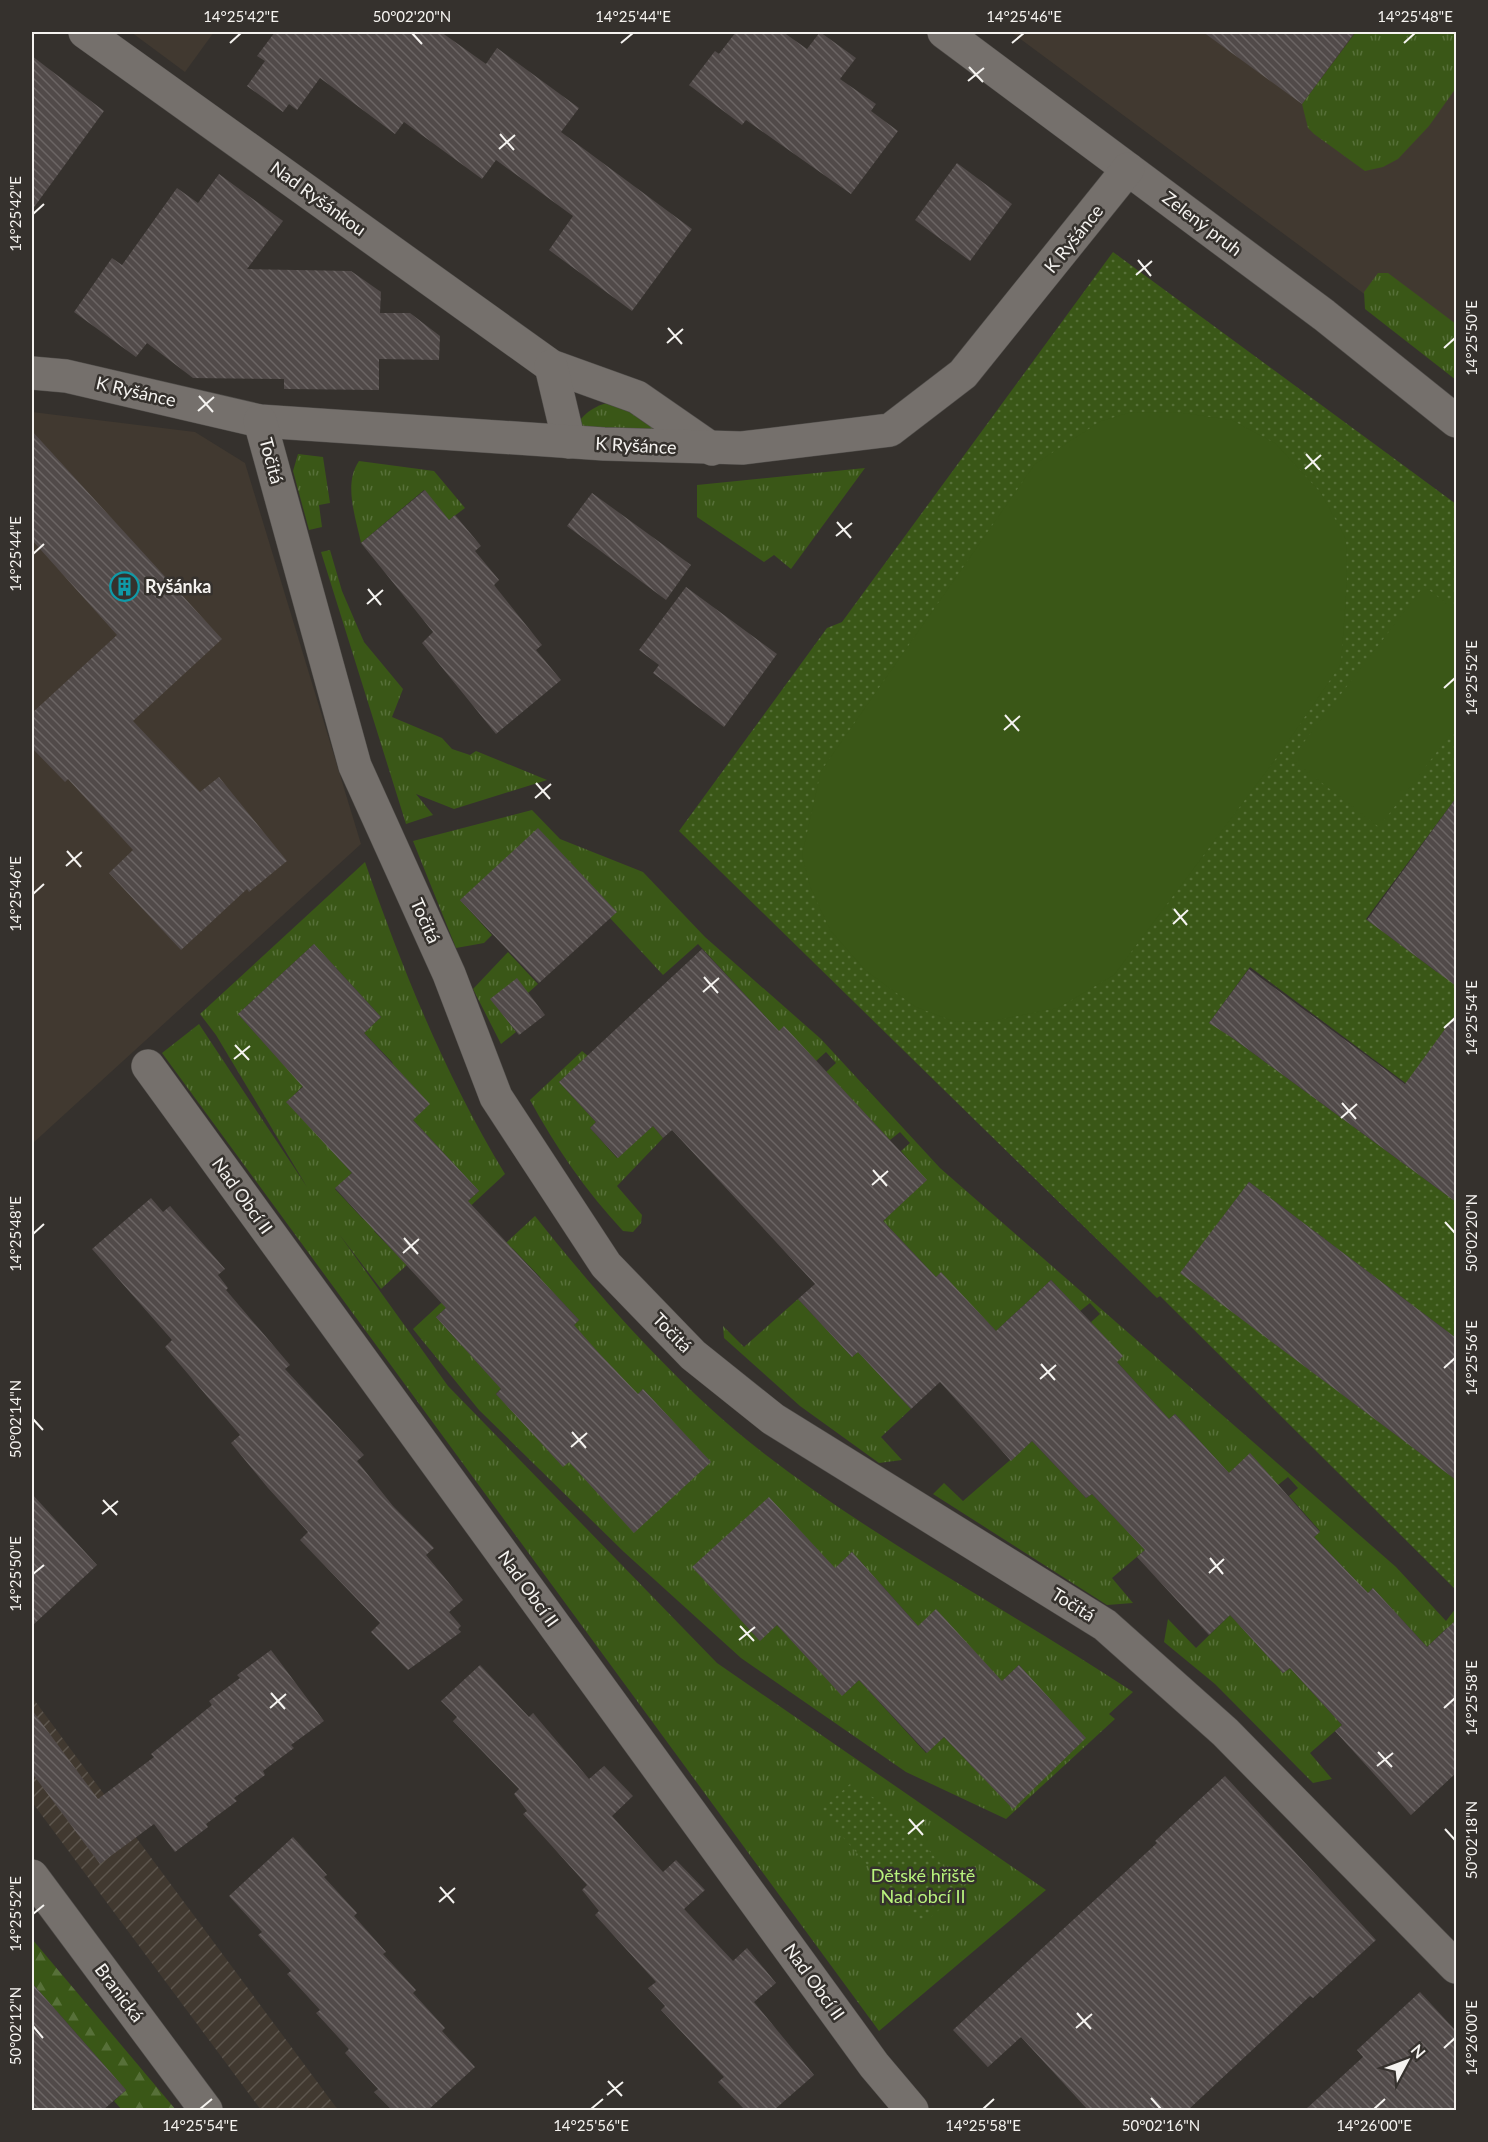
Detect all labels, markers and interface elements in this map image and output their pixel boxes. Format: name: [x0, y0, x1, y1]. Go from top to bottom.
text: 14°25'42"E: [203, 7, 279, 25]
text: 50°02'20"N: [373, 7, 451, 25]
text: 14°25'44"E: [595, 7, 671, 25]
text: 14°25'46"E: [986, 7, 1062, 25]
text: 14°25'48"E: [1377, 7, 1453, 25]
street label: Nad Ryšánkou: [266, 156, 371, 240]
text: 14°25'42"E: [6, 176, 24, 252]
street label: Zelený pruh: [1159, 186, 1247, 260]
street label: K Ryšánce: [1039, 200, 1107, 277]
text: 14°25'50"E: [1462, 300, 1480, 376]
street label: K Ryšánce: [94, 371, 178, 411]
street label: K Ryšánce: [595, 432, 677, 458]
street label: Točitá: [255, 435, 289, 486]
text: 14°25'44"E: [6, 516, 24, 592]
building icon: Ryšánka: [108, 571, 140, 603]
place label: Ryšánka: [145, 575, 212, 597]
text: 14°25'52"E: [1462, 640, 1480, 716]
text: 14°25'46"E: [6, 856, 24, 932]
street label: Točitá: [406, 895, 446, 947]
text: 14°25'54"E: [1462, 980, 1480, 1056]
street label: Nad Obcí II: [208, 1153, 278, 1238]
text: 50°02'20"N: [1462, 1194, 1480, 1272]
text: 14°25'48"E: [6, 1196, 24, 1272]
street label: Točitá: [648, 1308, 697, 1357]
text: 14°25'56"E: [1462, 1320, 1480, 1396]
text: 50°02'14"N: [6, 1380, 24, 1458]
text: 14°25'50"E: [6, 1536, 24, 1612]
street label: Nad Obcí II: [494, 1546, 564, 1631]
street label: Točitá: [1048, 1582, 1099, 1626]
text: 14°25'58"E: [1462, 1660, 1480, 1736]
text: 50°02'18"N: [1462, 1801, 1480, 1879]
park label: Dětské hřiště Nad obcí II: [871, 1864, 975, 1907]
text: 14°25'52"E: [6, 1876, 24, 1952]
street label: Nad Obcí II: [780, 1939, 850, 2024]
street label: Branická: [91, 1959, 149, 2026]
text: 50°02'12"N: [6, 1987, 24, 2065]
text: 14°26'00"E: [1462, 2000, 1480, 2076]
north arrow: [1377, 2031, 1437, 2091]
text: N: [1407, 2040, 1430, 2062]
text: 14°25'54"E: [162, 2116, 238, 2134]
text: 14°25'56"E: [553, 2116, 629, 2134]
text: 14°25'58"E: [945, 2116, 1021, 2134]
text: 50°02'16"N: [1122, 2116, 1200, 2134]
text: 14°26'00"E: [1336, 2116, 1412, 2134]

